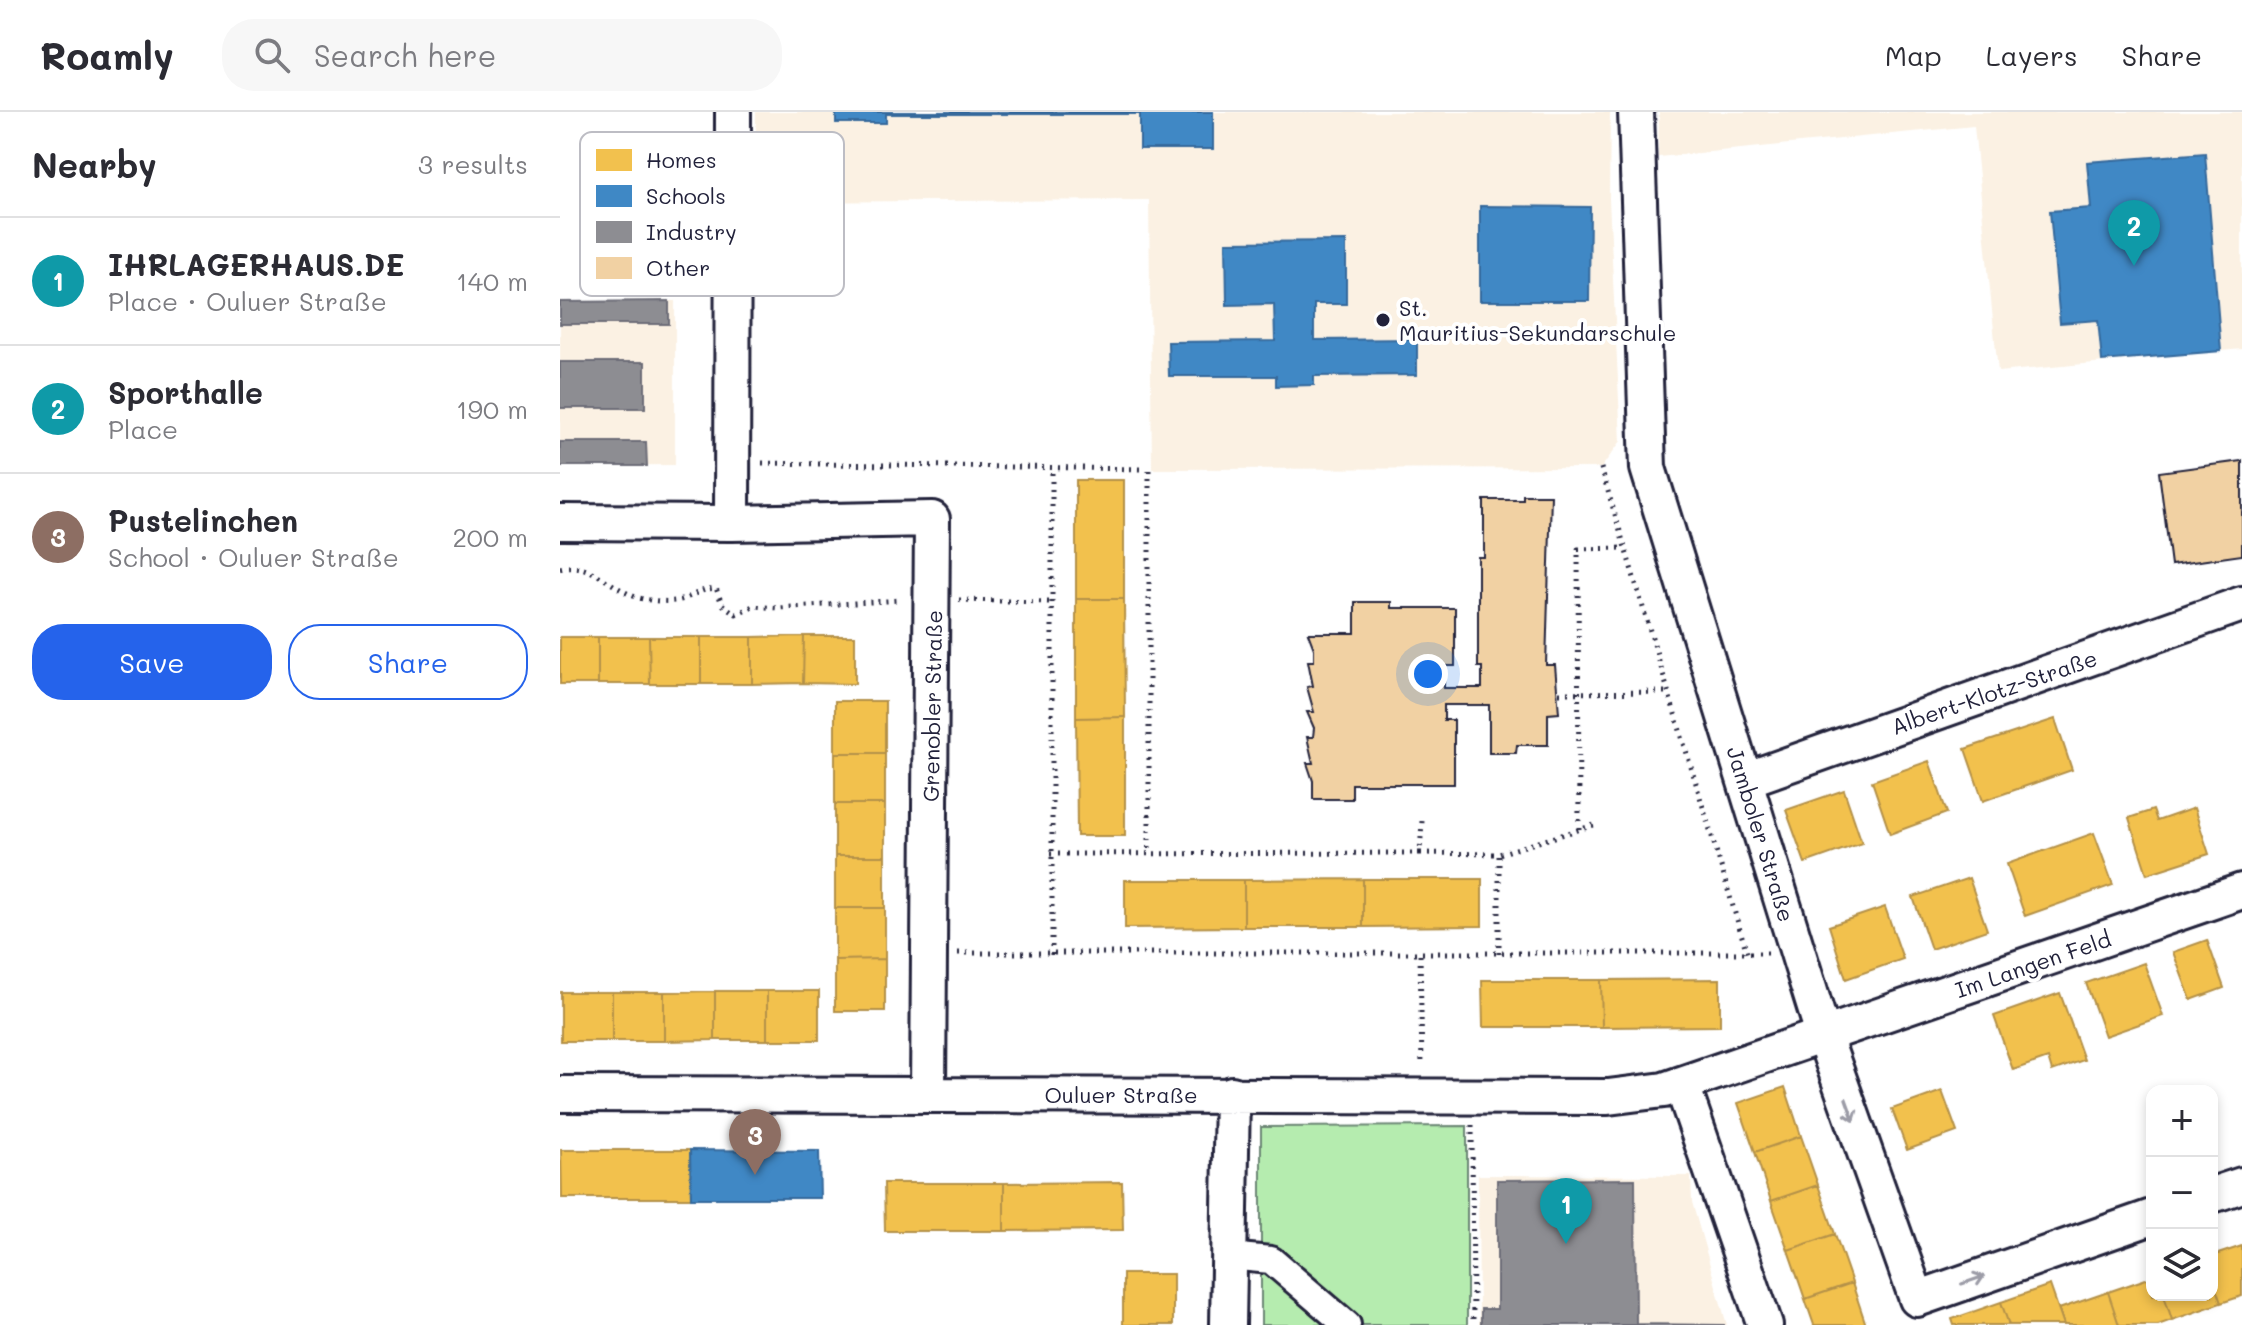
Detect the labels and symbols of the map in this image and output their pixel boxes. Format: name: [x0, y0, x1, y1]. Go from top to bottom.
legend: [580, 132, 844, 296]
text: Homes: [646, 145, 717, 174]
text: Schools: [646, 181, 726, 210]
pin: 2: [2108, 200, 2160, 266]
text: Industry: [646, 217, 737, 246]
text: Other: [646, 253, 710, 282]
place label: St. Mauritius-Sekundarschule: [1399, 293, 1676, 347]
marker: St. Mauritius-Sekundarschule: [1374, 311, 1392, 329]
street label: Grenobler Straße: [916, 610, 948, 802]
street label: Albert-Klotz-Straße: [1887, 643, 2101, 741]
your location: [1408, 654, 1448, 694]
street label: Jamboler Straße: [1721, 743, 1801, 925]
street label: Im Langen Feld: [1951, 924, 2115, 1004]
street label: Ouluer Straße: [1044, 1080, 1198, 1109]
one-way arrow: [1844, 1097, 1858, 1122]
pin: 3: [729, 1109, 781, 1175]
pin: 1: [1540, 1178, 1592, 1244]
one-way arrow: [1960, 1271, 1985, 1286]

